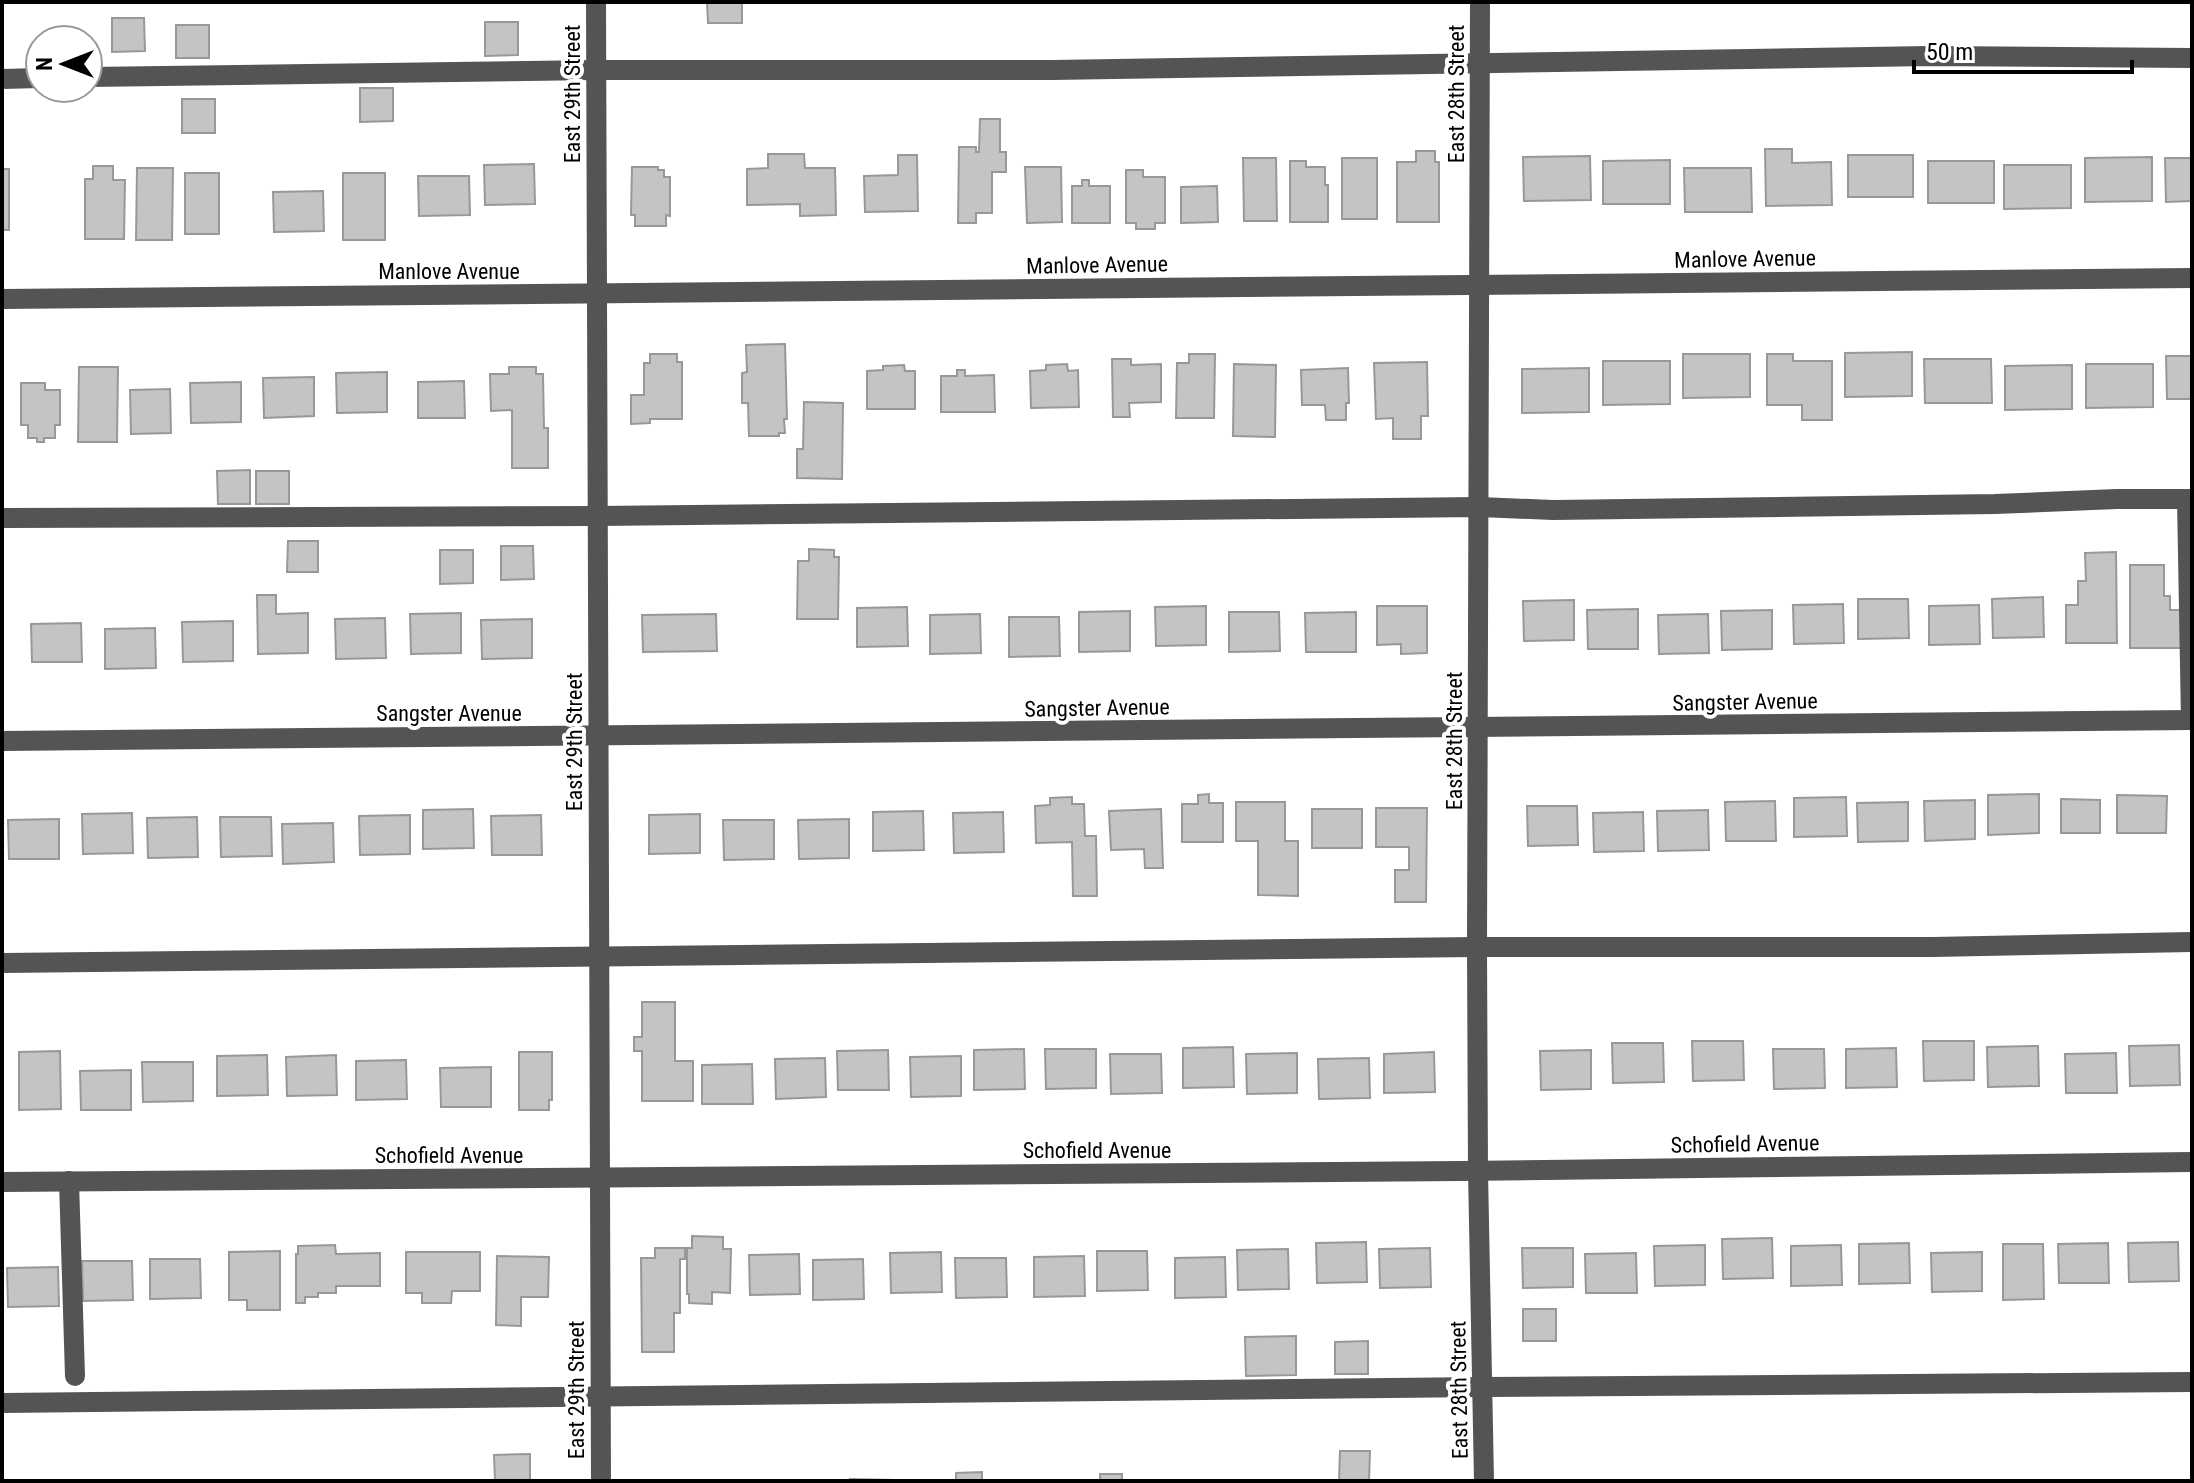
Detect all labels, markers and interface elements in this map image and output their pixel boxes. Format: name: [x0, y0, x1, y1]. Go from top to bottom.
north arrow: [24, 24, 104, 104]
scale bar: [1914, 24, 2132, 74]
street label: East 29th Street: [560, 25, 585, 163]
street label: East 28th Street: [1444, 25, 1469, 163]
text: 50 m: [1926, 38, 1973, 66]
text: N: [32, 57, 57, 71]
street label: Manlove Avenue: [1674, 245, 1816, 273]
street label: Manlove Avenue: [1026, 251, 1168, 279]
street label: Manlove Avenue: [378, 259, 520, 284]
street label: East 28th Street: [1442, 672, 1467, 810]
street label: East 29th Street: [562, 673, 587, 811]
street label: Sangster Avenue: [1672, 688, 1818, 716]
street label: Sangster Avenue: [1024, 694, 1170, 722]
street label: Sangster Avenue: [376, 701, 522, 726]
street label: Schofield Avenue: [1670, 1130, 1820, 1158]
street label: Schofield Avenue: [1023, 1138, 1171, 1163]
street label: Schofield Avenue: [375, 1143, 523, 1168]
street label: East 29th Street: [564, 1321, 589, 1459]
street label: East 28th Street: [1445, 1321, 1473, 1459]

